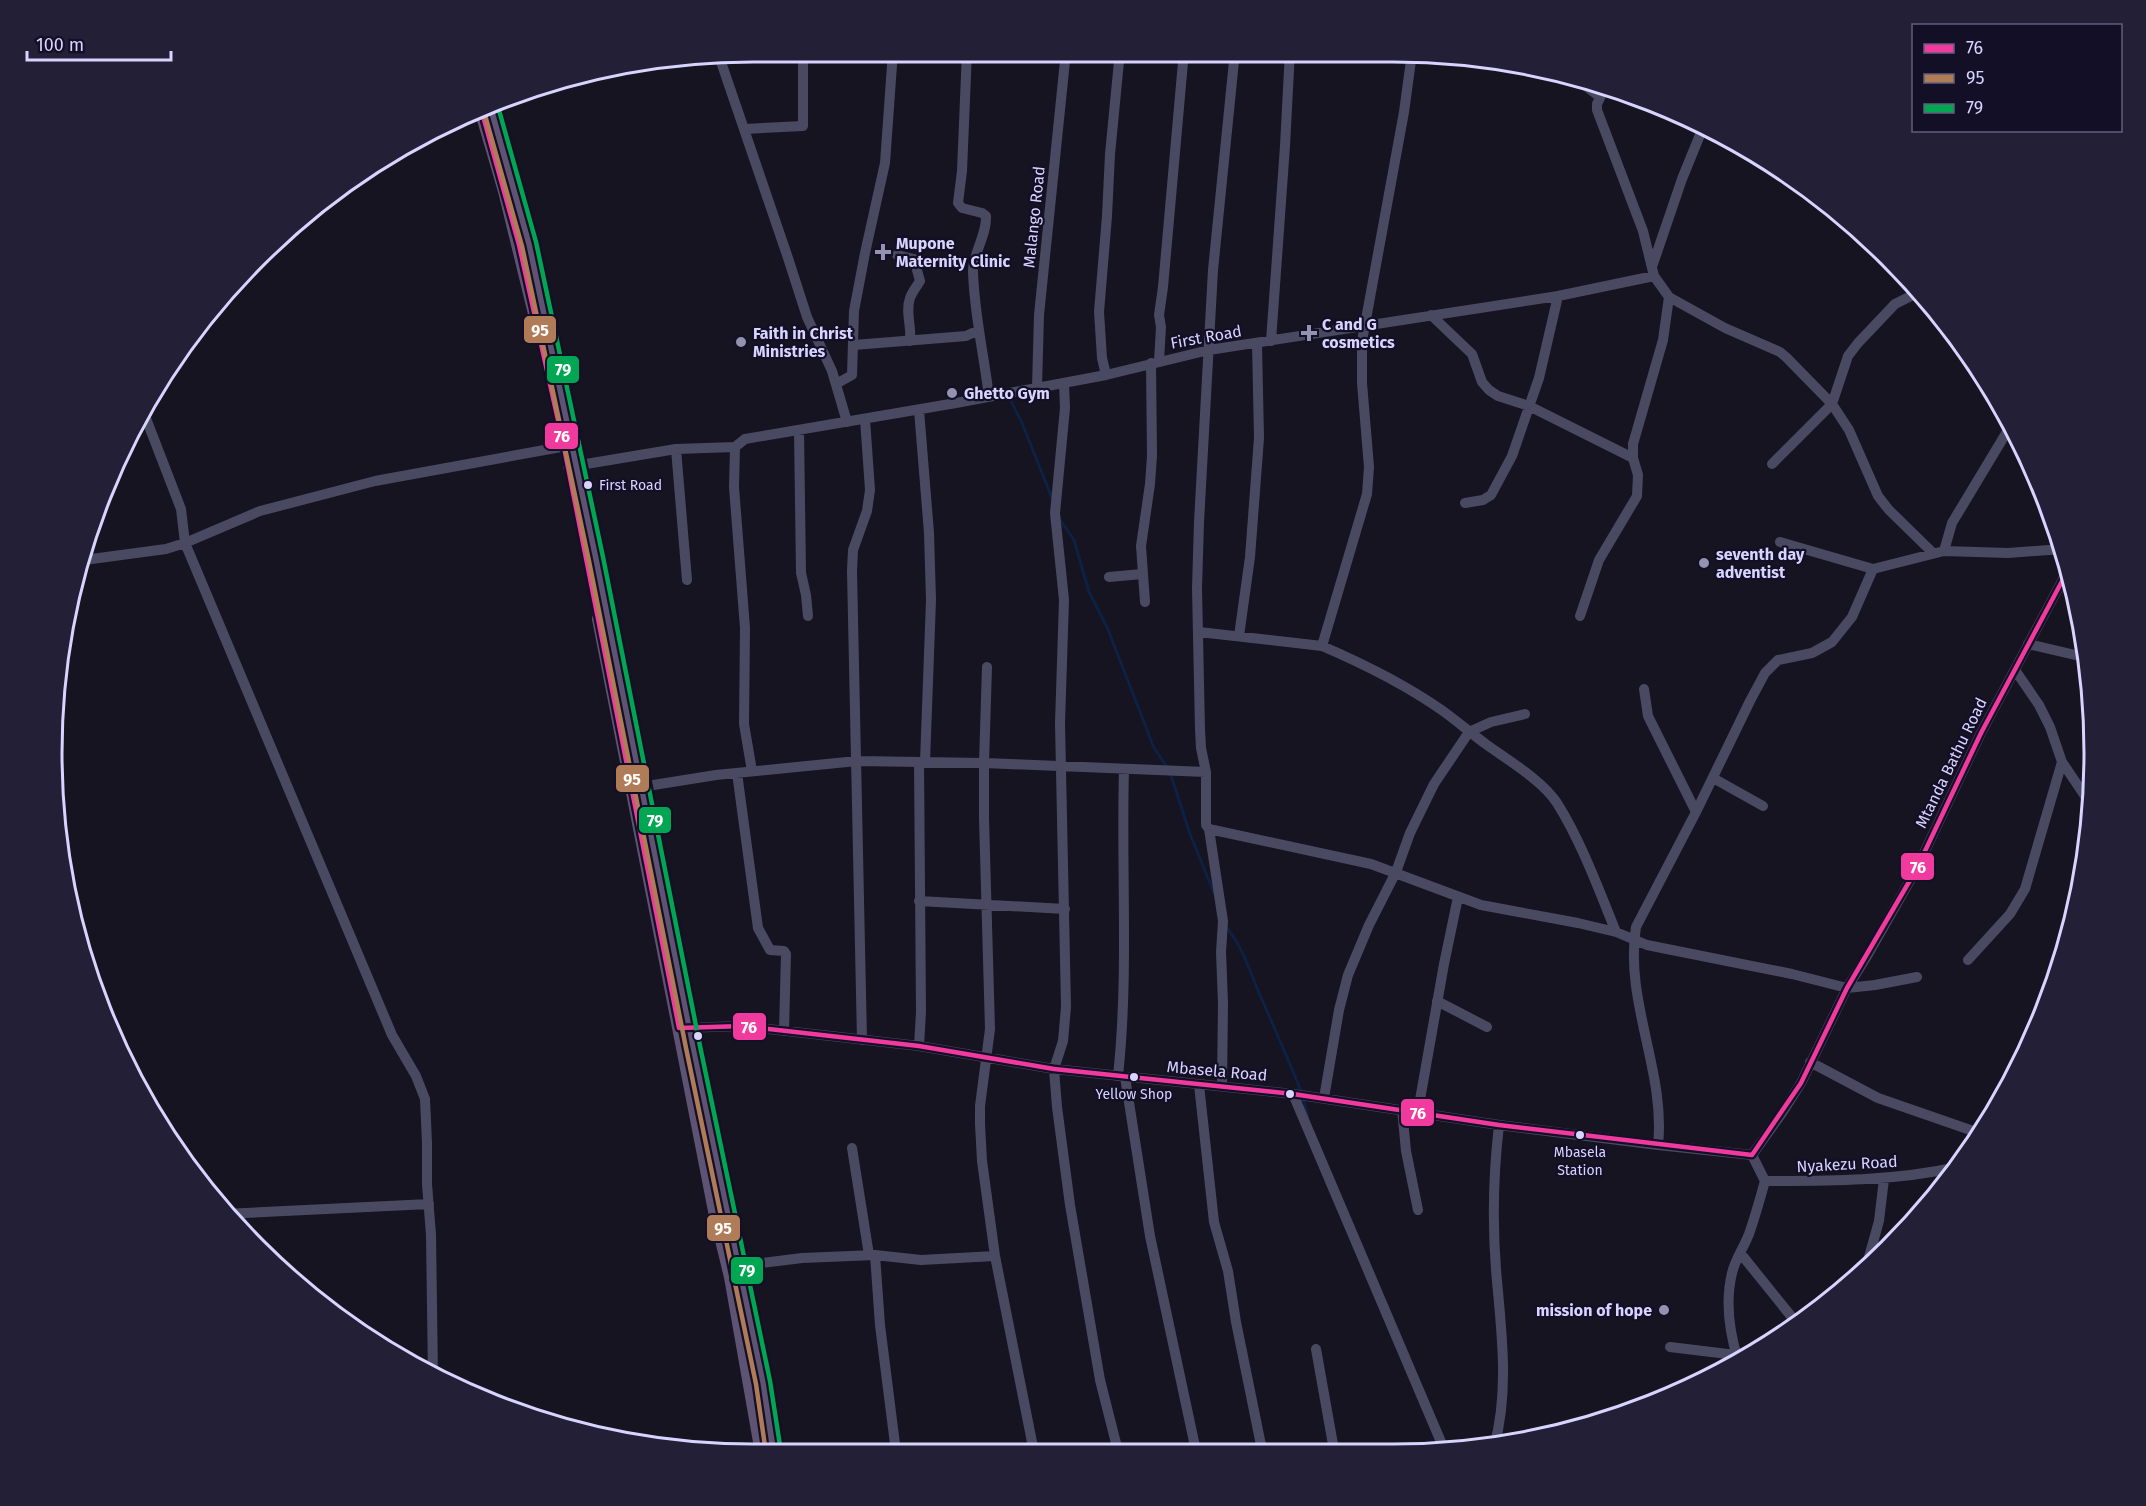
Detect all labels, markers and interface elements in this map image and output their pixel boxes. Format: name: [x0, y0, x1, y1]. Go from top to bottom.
scale bar: [27, 24, 171, 62]
legend: [1912, 24, 2122, 132]
text: 100 m: [36, 34, 84, 56]
text: 76: [1966, 37, 1983, 59]
text: 95: [1966, 67, 1984, 89]
text: 79: [1966, 97, 1983, 119]
street label: Malango Road: [1019, 165, 1049, 269]
place label: Mupone Maternity Clinic: [896, 234, 1010, 271]
marker: Mupone Maternity Clinic: [874, 243, 892, 261]
line badge: 95: [523, 315, 557, 344]
place label: C and G cosmetics: [1322, 315, 1395, 352]
text: 95: [531, 321, 549, 340]
street label: First Road: [1169, 321, 1243, 353]
place label: Faith in Christ Ministries: [753, 324, 854, 361]
marker: C and G cosmetics: [1300, 324, 1318, 342]
marker: Faith in Christ Ministries: [734, 335, 748, 349]
line badge: 79: [546, 355, 580, 384]
text: 79: [555, 360, 571, 379]
place label: Ghetto Gym: [964, 384, 1050, 403]
marker: Ghetto Gym: [945, 386, 959, 400]
line badge: 76: [544, 422, 579, 450]
text: 76: [554, 427, 570, 446]
place label: First Road: [599, 477, 662, 494]
marker: First Road: [582, 479, 594, 491]
place label: seventh day adventist: [1716, 545, 1805, 582]
marker: seventh day adventist: [1697, 556, 1711, 570]
street label: Mtanda Bathu Road: [1911, 695, 1991, 831]
line badge: 95: [615, 764, 650, 793]
text: 95: [623, 770, 641, 789]
line badge: 79: [638, 806, 672, 834]
text: 79: [647, 811, 663, 830]
line badge: 76: [1900, 852, 1935, 881]
text: 76: [1910, 858, 1926, 877]
line badge: 76: [732, 1012, 767, 1041]
text: 76: [741, 1018, 757, 1037]
unlabelled marker: [692, 1030, 704, 1042]
street label: Mbasela Road: [1166, 1057, 1268, 1085]
marker: Yellow Shop: [1128, 1071, 1140, 1083]
place label: Yellow Shop: [1096, 1086, 1172, 1103]
unlabelled marker: [1284, 1088, 1296, 1100]
line badge: 76: [1400, 1098, 1435, 1127]
text: 76: [1410, 1104, 1426, 1123]
marker: Mbasela Station: [1574, 1129, 1586, 1141]
place label: Mbasela Station: [1554, 1144, 1606, 1179]
street label: Nyakezu Road: [1796, 1152, 1898, 1176]
line badge: 95: [706, 1214, 741, 1242]
text: 95: [714, 1219, 732, 1238]
line badge: 79: [730, 1256, 764, 1285]
text: 79: [739, 1261, 755, 1280]
place label: mission of hope: [1536, 1301, 1652, 1320]
marker: mission of hope: [1657, 1303, 1671, 1317]

